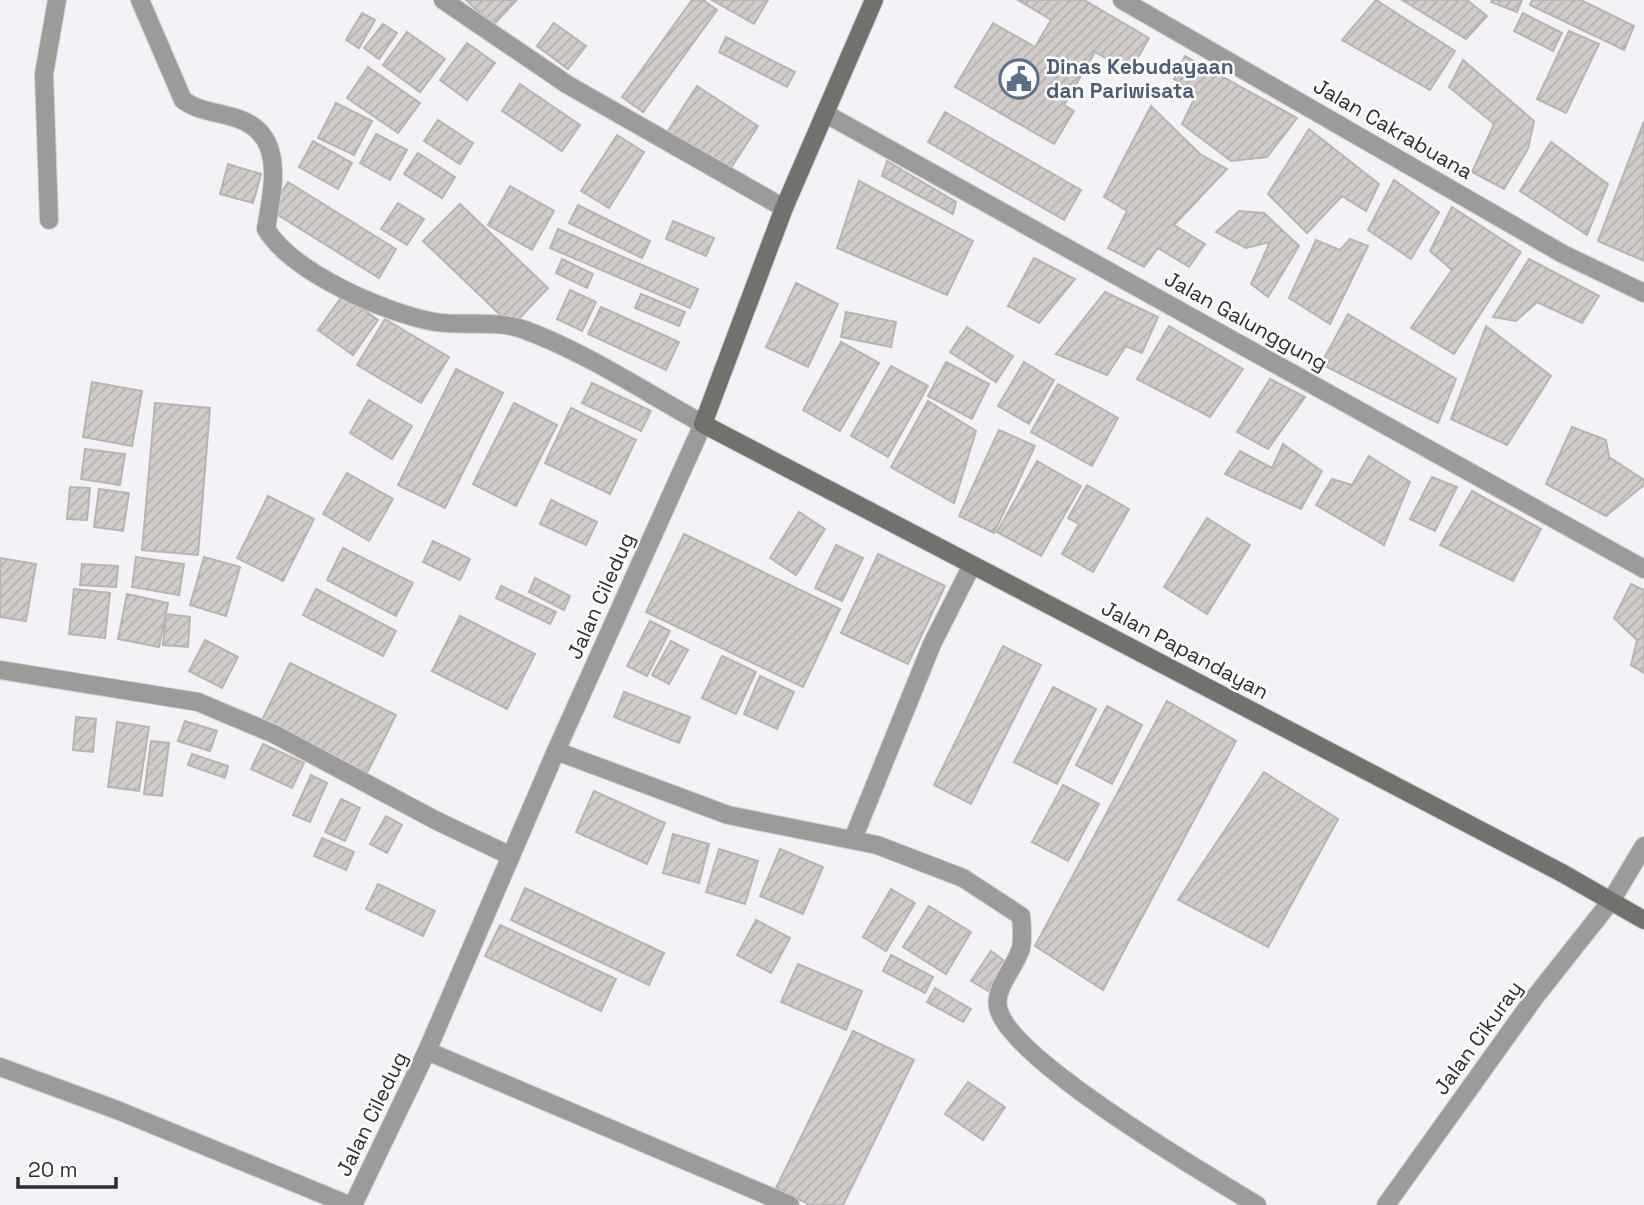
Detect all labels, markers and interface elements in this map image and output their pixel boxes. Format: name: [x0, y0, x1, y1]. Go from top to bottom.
place label: Dinas Kebudayaan dan Pariwisata: [1046, 53, 1234, 104]
public building icon: Dinas Kebudayaan dan Pariwisata: [998, 58, 1040, 100]
street label: Jalan Cakrabuana: [1309, 72, 1478, 185]
street label: Jalan Galunggung: [1160, 265, 1333, 377]
street label: Jalan Ciledug: [561, 528, 640, 663]
street label: Jalan Papandayan: [1097, 594, 1274, 705]
street label: Jalan Cikuray: [1427, 975, 1528, 1100]
street label: Jalan Ciledug: [330, 1047, 413, 1181]
scale bar: [18, 1146, 116, 1190]
text: 20 m: [28, 1156, 78, 1183]

